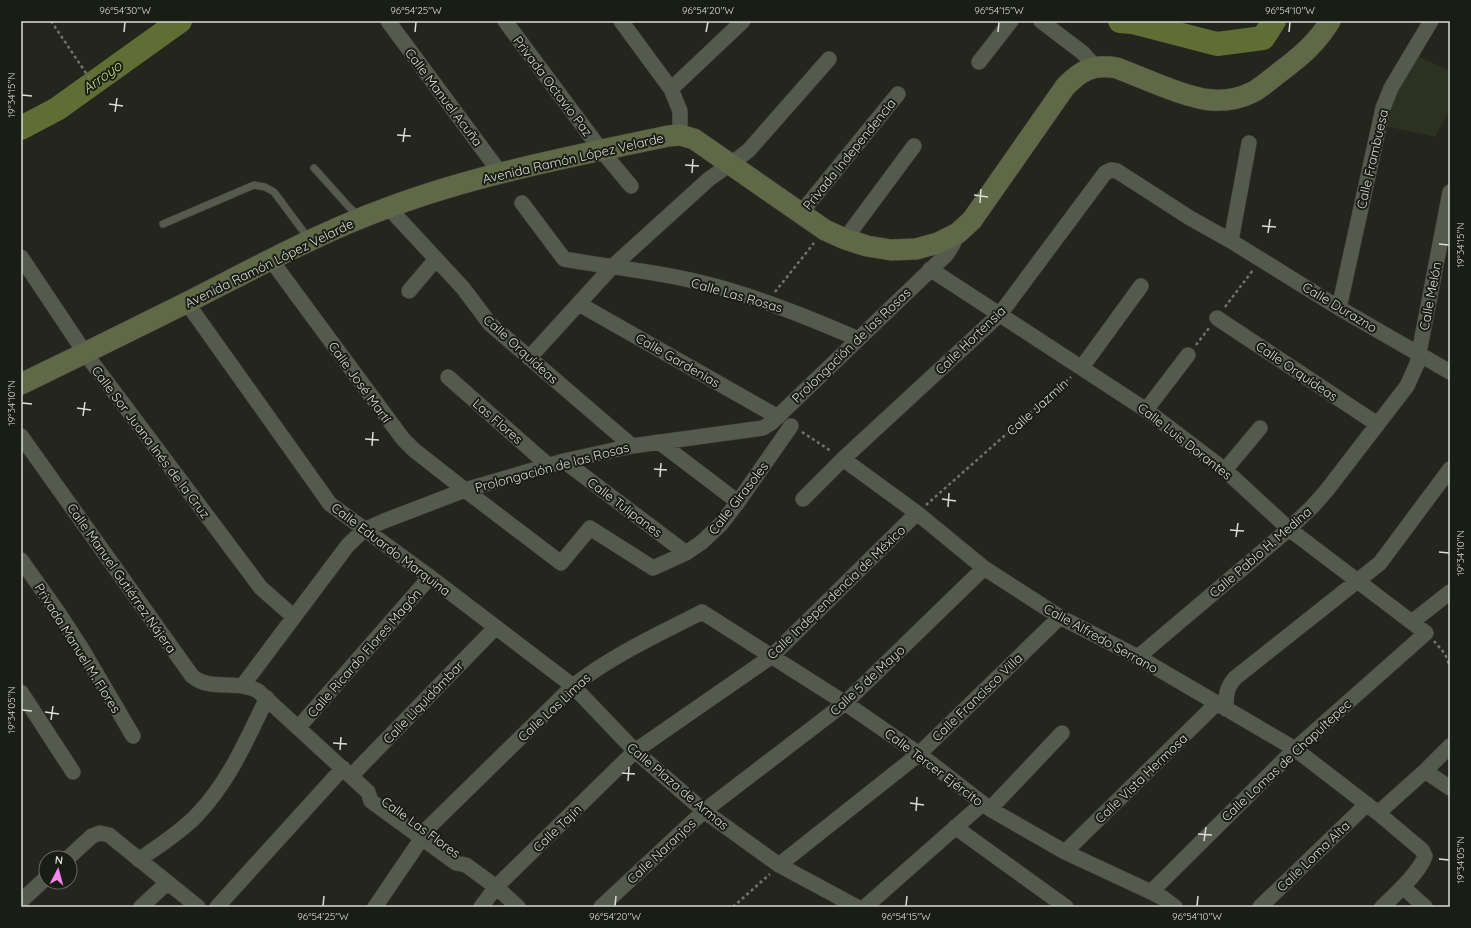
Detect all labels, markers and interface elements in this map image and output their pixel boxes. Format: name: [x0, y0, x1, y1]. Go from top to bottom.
text: 96°54'30"W: [99, 4, 151, 17]
text: 96°54'25"W: [390, 4, 442, 17]
text: 96°54'20"W: [682, 4, 734, 17]
text: 96°54'15"W: [974, 4, 1024, 17]
text: 96°54'10"W: [1265, 4, 1315, 17]
street label: Privada Octavio Paz: [510, 33, 596, 139]
street label: Calle Manuel Acuña: [402, 45, 486, 149]
water label: Arroyo: [79, 56, 126, 97]
text: 19°34'15"N: [5, 72, 18, 118]
street label: Privada Independencia: [799, 95, 899, 213]
street label: Calle Frambuesa: [1353, 108, 1391, 210]
street label: Avenida Ramón López Velarde: [481, 129, 665, 187]
street label: Avenida Ramón López Velarde: [182, 215, 356, 311]
text: 19°34'15"N: [1454, 222, 1467, 268]
street label: Calle Melón: [1416, 260, 1444, 332]
street label: Calle Las Rosas: [690, 274, 784, 316]
street label: Calle Durazno: [1300, 278, 1380, 336]
street label: Prolongación de las Rosas: [788, 284, 914, 406]
street label: Calle Hortensia: [932, 303, 1008, 377]
street label: Calle Orquídeas: [480, 311, 562, 387]
street label: Calle Gardenias: [633, 329, 723, 391]
street label: Calle José Martí: [325, 338, 395, 426]
street label: Calle Orquídeas: [1253, 338, 1341, 404]
street label: Calle Sor Juana Inés de la Cruz: [88, 363, 214, 521]
street label: Calle Jazmín: [1003, 375, 1071, 439]
text: 19°34'10"N: [5, 380, 18, 426]
street label: Las Flores: [470, 395, 526, 447]
street label: Calle Luis Dorantes: [1135, 399, 1235, 483]
street label: Prolongación de las Rosas: [473, 439, 631, 495]
street label: Calle Girasoles: [705, 458, 771, 538]
street label: Calle Tulipanes: [585, 474, 665, 540]
street label: Calle Eduardo Marquina: [328, 499, 454, 599]
street label: Calle Manuel Gutiérrez Nájera: [64, 500, 180, 656]
street label: Calle Pablo H. Medina: [1206, 503, 1314, 601]
street label: Calle Independencia de México: [764, 522, 909, 662]
text: 19°34'10"N: [1454, 530, 1467, 576]
street label: Privada Manuel M. Flores: [32, 580, 124, 716]
street label: Calle Ricardo Flores Magón: [304, 585, 424, 721]
street label: Calle Alfredo Serrano: [1041, 600, 1161, 676]
street label: Calle 5 de Mayo: [826, 641, 908, 719]
street label: Calle Francisco Villa: [928, 650, 1026, 744]
street label: Calle Liquidámbar: [379, 657, 467, 747]
street label: Calle Las Limas: [515, 669, 593, 745]
text: 19°34'05"N: [5, 686, 18, 734]
street label: Calle Lomas de Chapultepec: [1218, 695, 1354, 824]
street label: Calle Tercer Ejército: [882, 725, 986, 809]
street label: Calle Vista Hermosa: [1092, 730, 1190, 826]
street label: Calle Plaza de Armas: [624, 739, 732, 833]
street label: Calle Las Flores: [378, 793, 464, 861]
street label: Calle Tajín: [529, 801, 585, 855]
street label: Calle Naranjos: [623, 815, 699, 887]
street label: Calle Loma Alta: [1273, 817, 1353, 895]
text: 19°34'05"N: [1454, 836, 1467, 884]
north arrow: [38, 850, 78, 890]
text: N: [54, 853, 64, 867]
text: 96°54'25"W: [297, 910, 349, 923]
text: 96°54'20"W: [589, 910, 641, 923]
text: 96°54'15"W: [881, 910, 931, 923]
text: 96°54'10"W: [1172, 910, 1222, 923]

